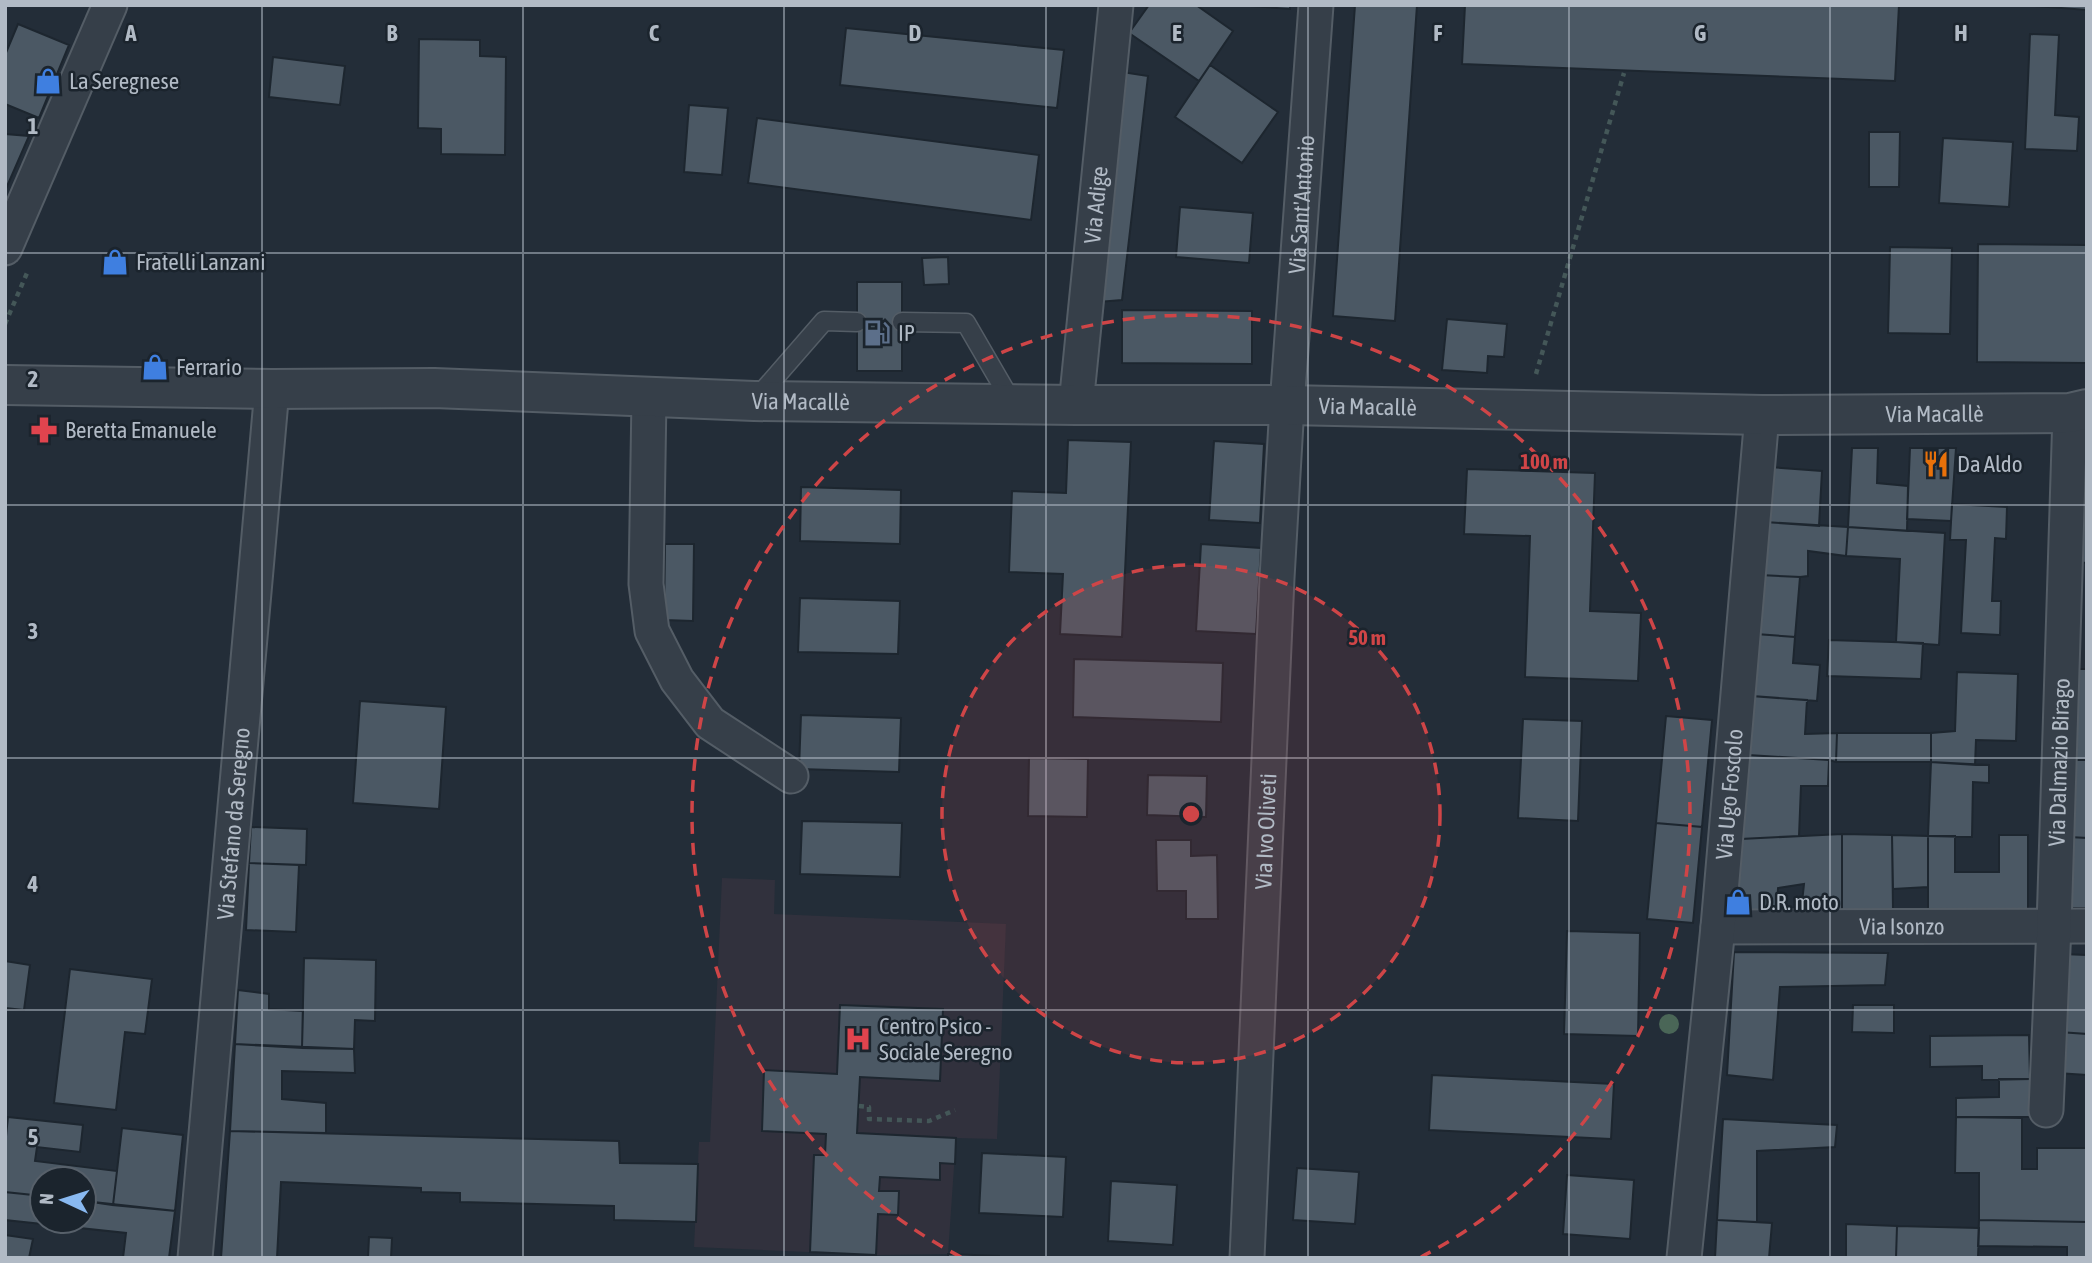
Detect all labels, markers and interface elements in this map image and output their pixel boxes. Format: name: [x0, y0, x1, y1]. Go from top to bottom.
text: A: [124, 20, 137, 46]
text: B: [387, 20, 398, 46]
text: C: [649, 20, 660, 46]
text: D: [909, 20, 922, 46]
text: E: [1172, 20, 1182, 46]
text: F: [1433, 20, 1443, 46]
text: G: [1694, 20, 1706, 46]
text: H: [1954, 20, 1968, 46]
shop icon: La Seregnese: [33, 66, 63, 96]
place label: La Seregnese: [69, 68, 179, 94]
text: 1: [28, 113, 39, 139]
street label: Via Sant'Antonio: [1284, 134, 1320, 275]
street label: Via Adige: [1079, 165, 1113, 245]
shop icon: Fratelli Lanzani: [100, 247, 130, 277]
place label: Fratelli Lanzani: [136, 249, 265, 275]
fuel station icon: IP: [862, 318, 892, 348]
place label: IP: [898, 320, 915, 346]
shop icon: Ferrario: [140, 352, 170, 382]
place label: Ferrario: [176, 354, 242, 380]
text: 2: [28, 366, 38, 392]
street label: Via Macallè: [751, 388, 850, 415]
street label: Via Macallè: [1318, 393, 1417, 421]
street label: Via Macallè: [1885, 401, 1984, 427]
pharmacy icon: Beretta Emanuele: [29, 415, 59, 445]
place label: Beretta Emanuele: [65, 417, 217, 443]
text: 100 m: [1520, 449, 1568, 473]
restaurant icon: Da Aldo: [1921, 449, 1951, 479]
place label: Da Aldo: [1957, 451, 2023, 477]
text: 3: [28, 618, 38, 644]
text: 50 m: [1348, 625, 1386, 649]
street label: Via Dalmazio Birago: [2043, 678, 2075, 847]
street label: Via Stefano da Seregno: [212, 726, 255, 921]
street label: Via Ugo Foscolo: [1711, 728, 1748, 861]
street label: Via Ivo Oliveti: [1250, 773, 1281, 890]
centre of rings: [1179, 802, 1203, 826]
text: 4: [27, 871, 39, 897]
shop icon: D.R. moto: [1723, 887, 1753, 917]
place label: D.R. moto: [1759, 889, 1839, 915]
street label: Via Isonzo: [1859, 913, 1945, 940]
place label: Centro Psico - Sociale Seregno: [879, 1013, 1013, 1065]
hospital icon: Centro Psico - Sociale Seregno: [843, 1024, 873, 1054]
text: 5: [28, 1124, 39, 1150]
north arrow: [28, 1165, 98, 1235]
text: N: [35, 1192, 57, 1205]

